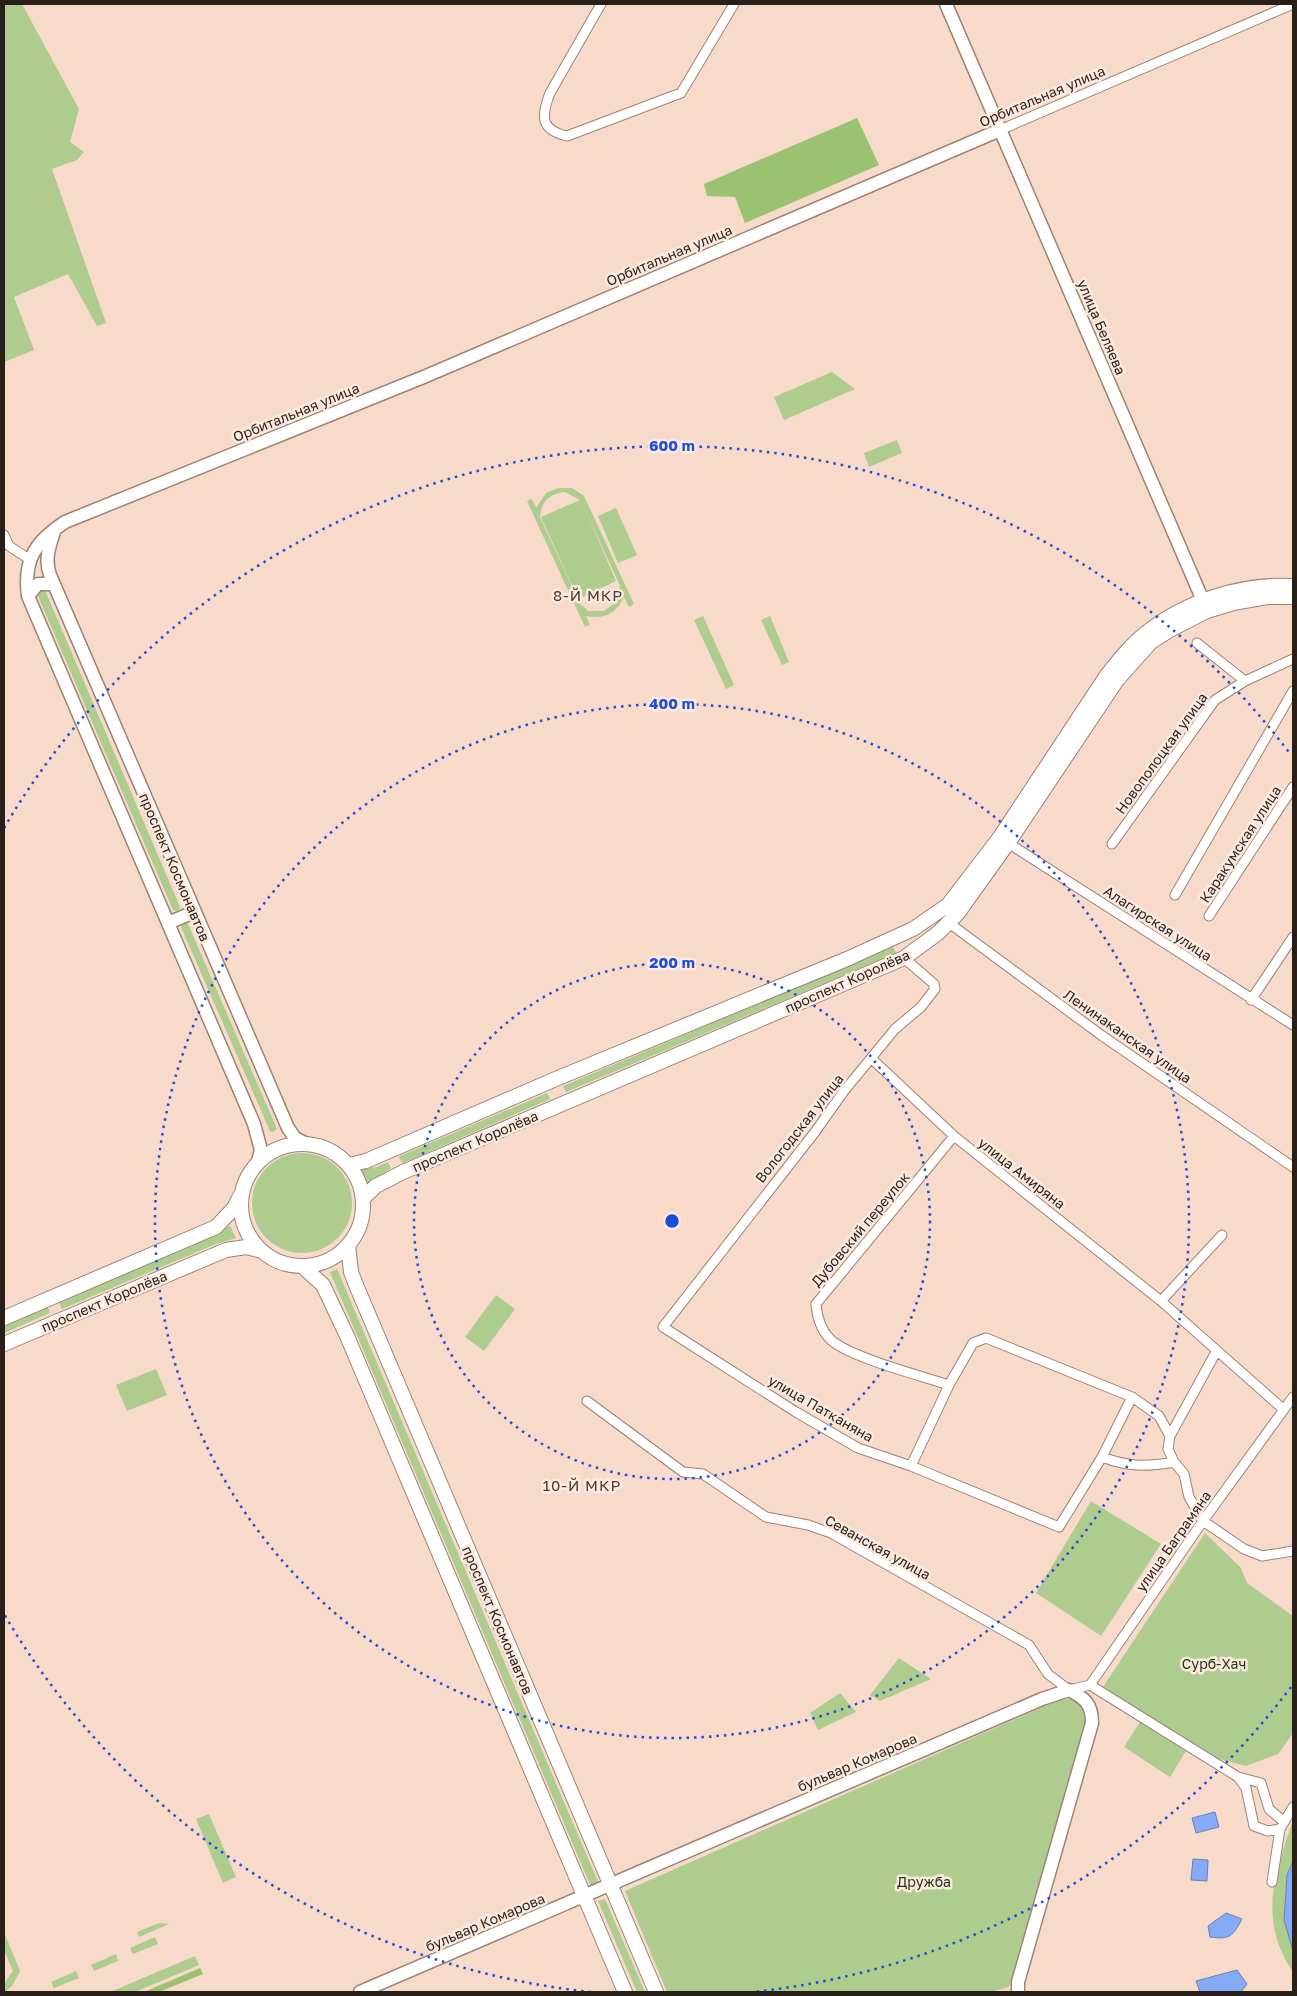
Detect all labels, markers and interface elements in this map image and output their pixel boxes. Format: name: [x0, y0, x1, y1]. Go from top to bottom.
street label: Орбитальная улица: [977, 62, 1107, 130]
street label: Орбитальная улица: [604, 221, 734, 289]
street label: улица Беляева: [1074, 277, 1130, 377]
street label: Орбитальная улица: [230, 379, 362, 445]
text: 600 m: [649, 436, 695, 454]
district label: 8-Й МКР: [553, 586, 623, 604]
street label: Новополоцкая улица: [1111, 689, 1211, 817]
text: 400 m: [649, 694, 695, 712]
street label: Каракумская улица: [1196, 782, 1284, 906]
street label: проспект Космонавтов: [136, 790, 214, 944]
street label: Алагирская улица: [1101, 882, 1215, 964]
street label: проспект Королёва: [782, 946, 912, 1016]
text: 200 m: [649, 953, 695, 971]
street label: Ленинаканская улица: [1061, 985, 1195, 1087]
street label: Вологодская улица: [751, 1070, 847, 1186]
street label: проспект Королёва: [410, 1107, 540, 1175]
street label: улица Амиряна: [975, 1134, 1069, 1212]
street label: Дубовский переулок: [807, 1168, 913, 1290]
centre of rings: [663, 1212, 681, 1230]
street label: проспект Королёва: [39, 1267, 169, 1335]
street label: улица Патканяна: [765, 1371, 877, 1445]
district label: 10-Й МКР: [543, 1476, 621, 1494]
street label: улица Баграмяна: [1132, 1487, 1214, 1595]
street label: Севанская улица: [822, 1511, 934, 1583]
street label: проспект Космонавтов: [459, 1543, 537, 1697]
park label: Сурб-Хач: [1182, 1655, 1246, 1672]
street label: бульвар Комарова: [795, 1729, 919, 1795]
park label: Дружба: [897, 1873, 951, 1890]
street label: бульвар Комарова: [423, 1889, 547, 1955]

